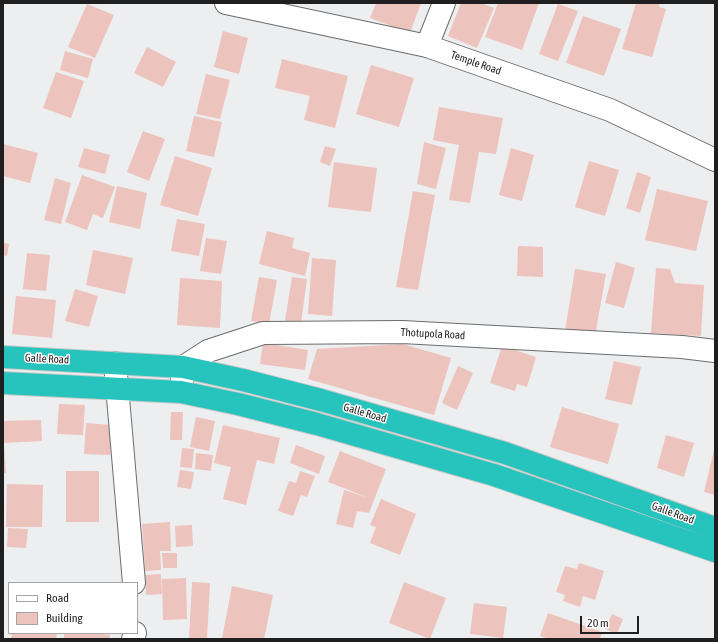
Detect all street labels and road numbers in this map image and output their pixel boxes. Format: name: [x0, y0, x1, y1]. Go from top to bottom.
street label: Temple Road: [449, 48, 503, 78]
street label: Thotupola Road: [400, 326, 466, 342]
street label: Galle Road: [25, 351, 69, 367]
street label: Galle Road: [342, 401, 388, 425]
street label: Galle Road: [650, 499, 696, 527]

